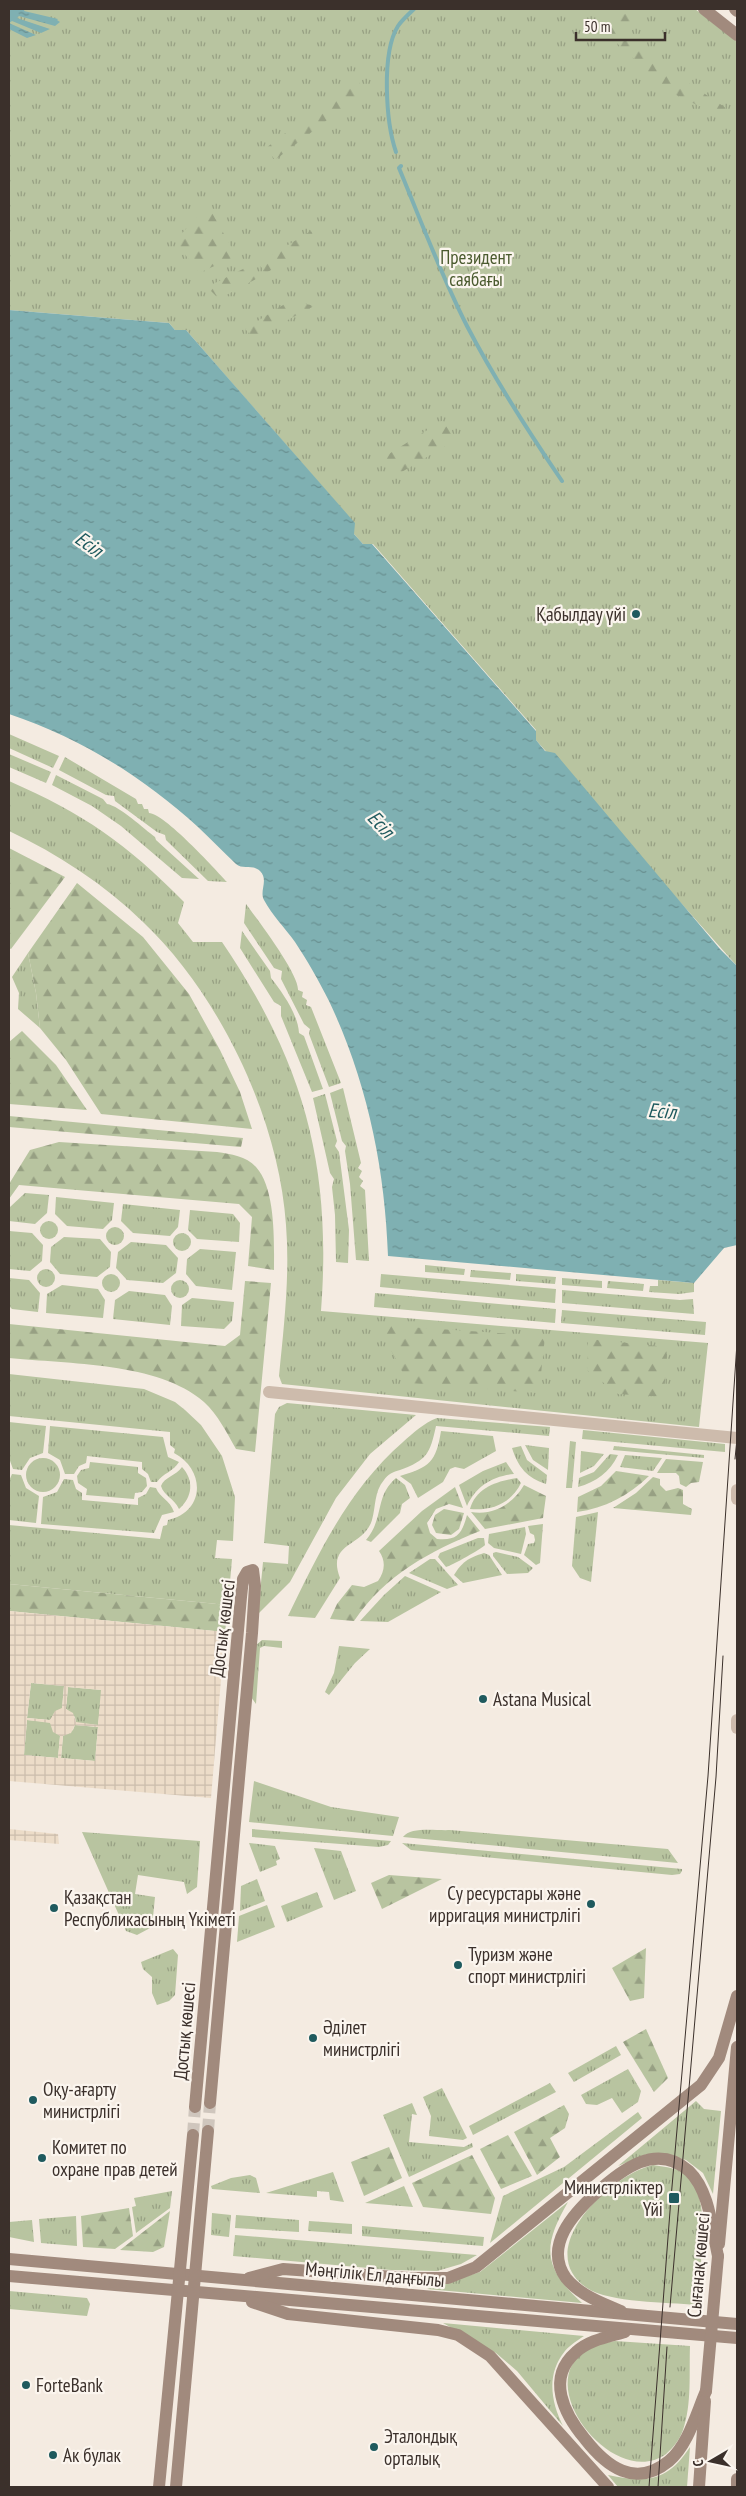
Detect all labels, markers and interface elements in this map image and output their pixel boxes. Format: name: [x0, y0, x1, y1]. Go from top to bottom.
scale bar: [576, 10, 665, 42]
text: 50 m: [584, 17, 610, 36]
park label: Президент саябағы: [440, 245, 513, 291]
water label: Есіл: [70, 525, 110, 564]
place label: Қабылдау үйі: [536, 602, 626, 626]
marker: Қабылдау үйі: [630, 608, 642, 620]
water label: Есіл: [362, 805, 401, 845]
water label: Есіл: [647, 1097, 679, 1125]
street label: Достық көшесі: [204, 1578, 240, 1678]
place label: Astana Musical: [493, 1687, 591, 1711]
marker: Astana Musical: [477, 1693, 489, 1705]
place label: Су ресурстары және ирригация министрлігі: [429, 1881, 581, 1927]
place label: Қазақстан Республикасының Үкіметі: [64, 1885, 236, 1931]
marker: Су ресурстары және ирригация министрлігі: [585, 1898, 597, 1910]
marker: Қазақстан Республикасының Үкіметі: [48, 1902, 60, 1914]
place label: Туризм және спорт министрлігі: [468, 1942, 586, 1988]
marker: Туризм және спорт министрлігі: [452, 1959, 464, 1971]
street label: Достық көшесі: [168, 1981, 200, 2081]
place label: Әділет министрлігі: [323, 2015, 400, 2061]
marker: Әділет министрлігі: [307, 2032, 319, 2044]
place label: Оқу-ағарту министрлігі: [43, 2077, 120, 2123]
marker: Оқу-ағарту министрлігі: [27, 2094, 39, 2106]
place label: Комитет по охране прав детей: [52, 2135, 178, 2181]
marker: Комитет по охране прав детей: [36, 2152, 48, 2164]
place label: Министрліктер Үйі: [564, 2175, 663, 2221]
marker: Министрліктер Үйі: [667, 2191, 681, 2205]
street label: Сығанақ көшесі: [681, 2212, 715, 2318]
street label: Мәңгілік Ел даңғылы: [304, 2256, 446, 2292]
place label: ForteBank: [36, 2373, 104, 2397]
marker: ForteBank: [20, 2379, 32, 2391]
place label: Эталондық орталық: [384, 2424, 457, 2470]
north arrow: [686, 2436, 736, 2486]
marker: Эталондық орталық: [368, 2441, 380, 2453]
place label: Ак булак: [63, 2443, 122, 2467]
marker: Ак булак: [47, 2449, 59, 2461]
text: С: [689, 2458, 708, 2468]

